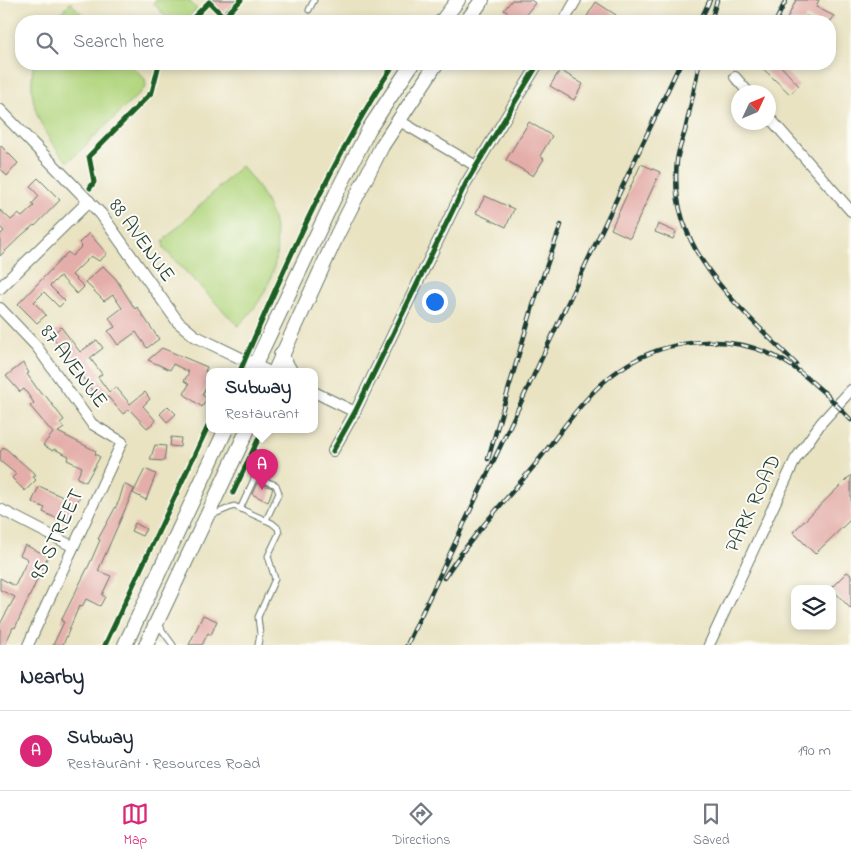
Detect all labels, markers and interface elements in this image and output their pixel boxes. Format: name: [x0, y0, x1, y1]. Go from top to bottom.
search box: [15, 15, 836, 70]
icon: search: [33, 29, 61, 57]
text: Search here: [73, 29, 164, 56]
north arrow: [731, 85, 776, 130]
street label: 88 AVENUE: [100, 193, 182, 289]
your location: [422, 289, 448, 315]
street label: 87 AVENUE: [32, 319, 114, 415]
popup: [206, 368, 318, 433]
text: Subway: [225, 375, 291, 402]
text: Restaurant: [225, 402, 299, 426]
pin: A: [246, 449, 278, 490]
street label: PARK ROAD: [718, 450, 790, 558]
street label: 95 STREET: [24, 484, 92, 586]
map controls: [791, 585, 836, 630]
button: layers: [791, 585, 836, 630]
text: Nearby: [20, 663, 84, 693]
text: Subway: [67, 725, 133, 752]
text: A: [31, 739, 41, 763]
text: 190 m: [798, 739, 831, 763]
text: Restaurant · Resources Road: [67, 752, 260, 776]
tab: Map: [121, 800, 149, 851]
tab: Directions: [392, 800, 450, 851]
tab: Saved: [693, 800, 730, 851]

